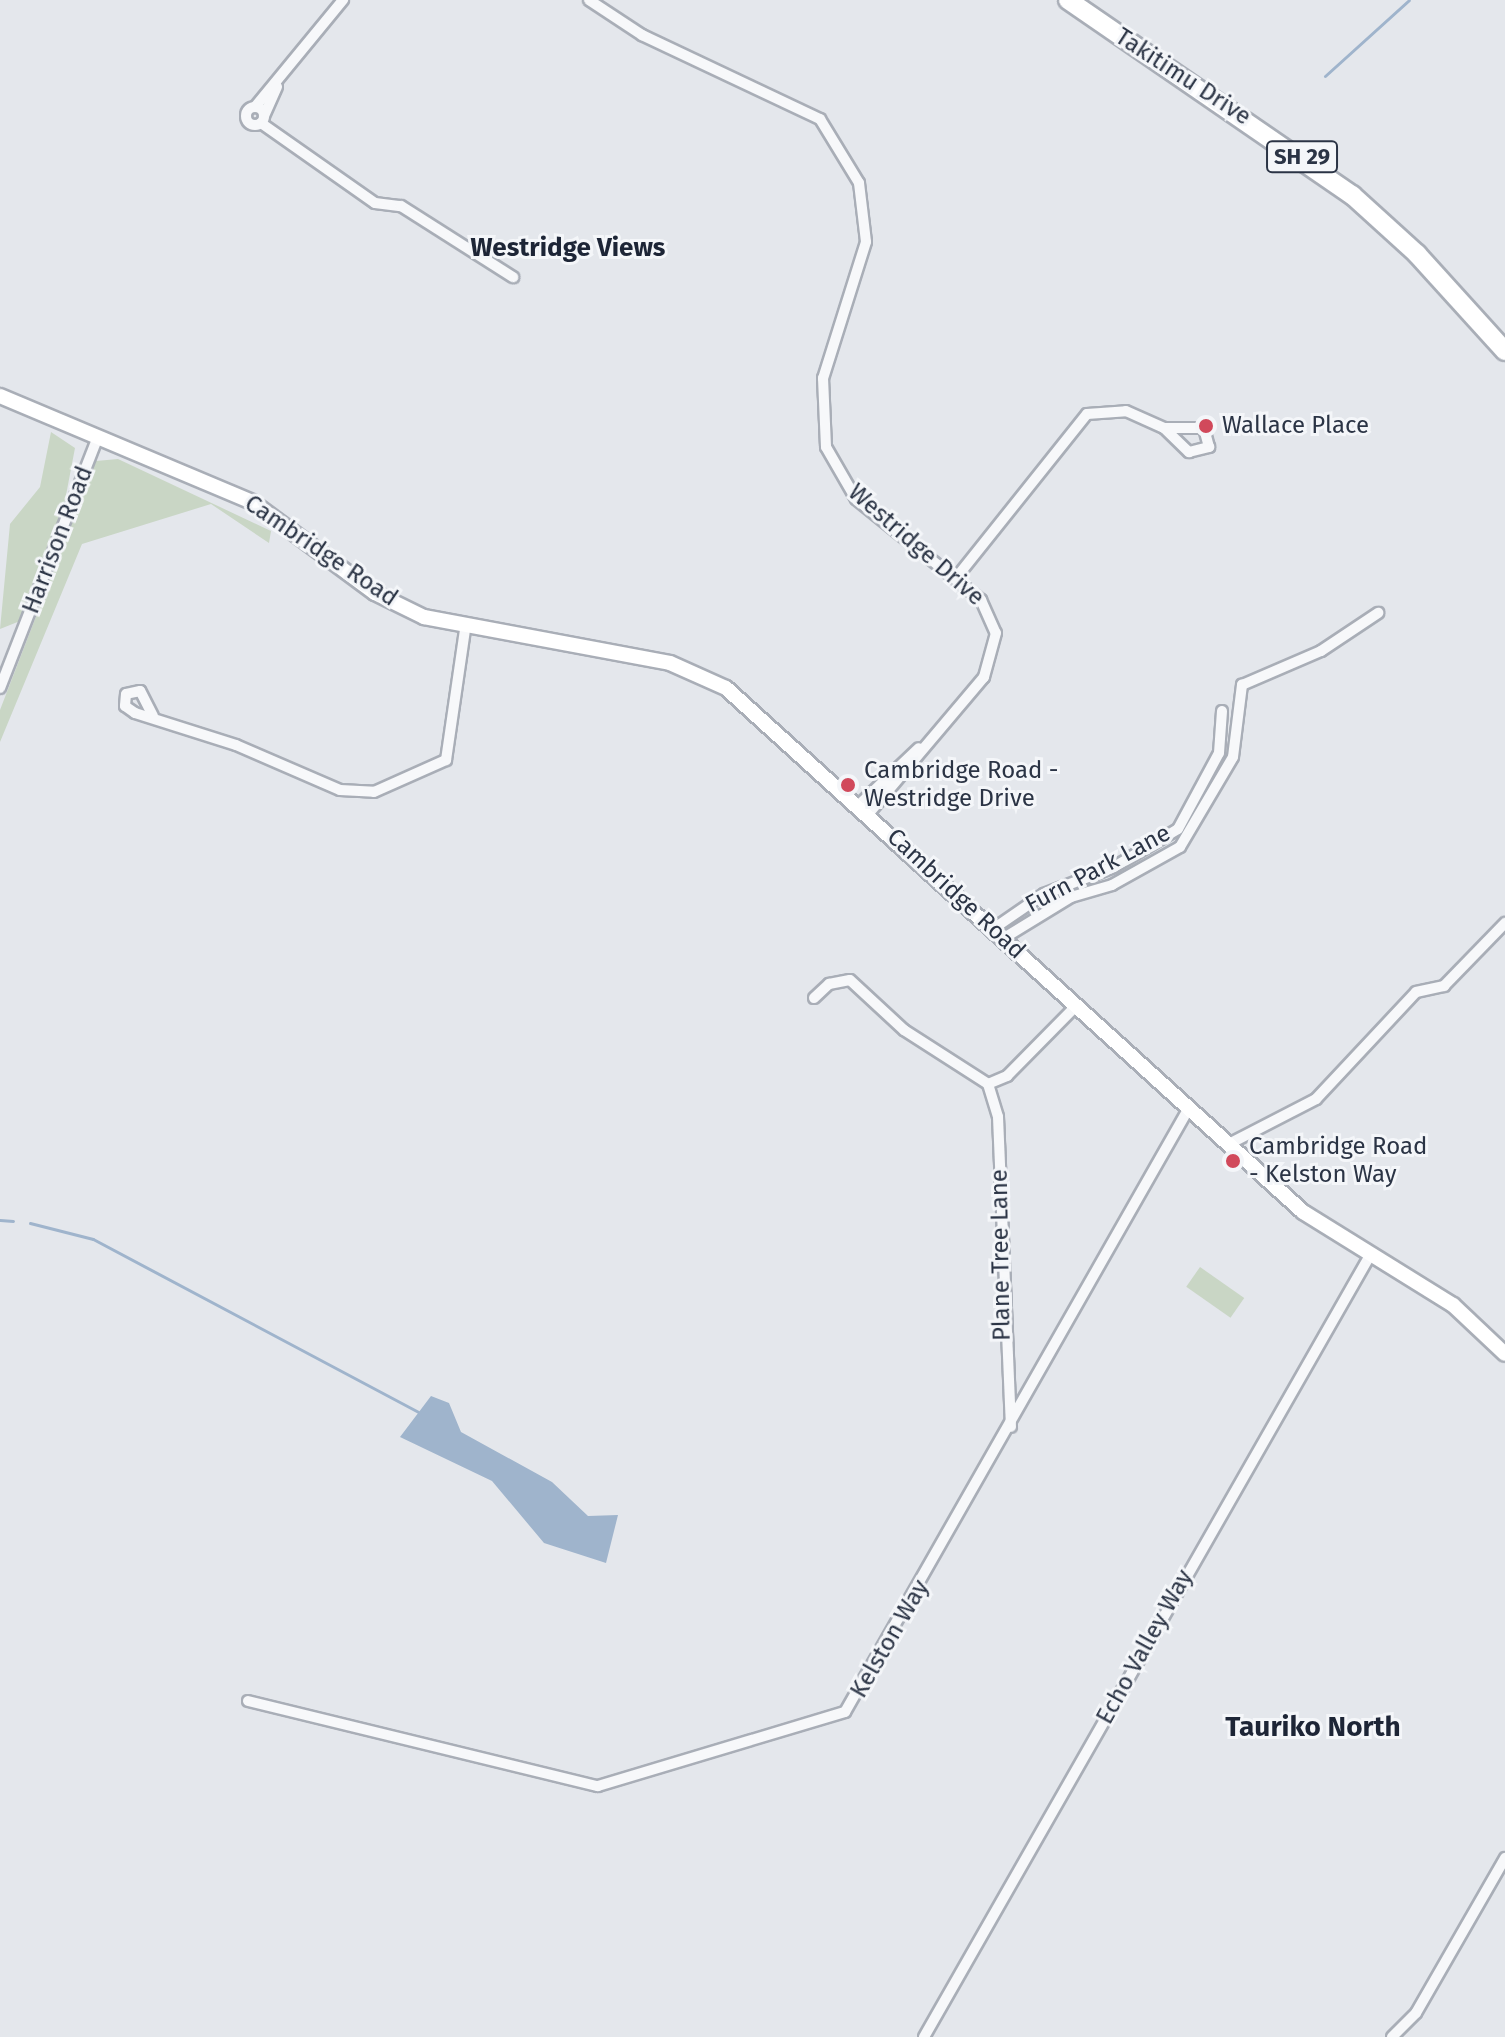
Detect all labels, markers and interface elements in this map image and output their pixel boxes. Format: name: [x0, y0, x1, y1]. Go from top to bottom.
street label: Takitimu Drive: [1110, 22, 1256, 132]
road number: SH 29: [1266, 139, 1338, 175]
district label: Westridge Views: [471, 232, 665, 264]
place label: Wallace Place: [1222, 412, 1369, 440]
marker: Wallace Place: [1197, 417, 1215, 435]
street label: Harrison Road: [17, 462, 99, 618]
street label: Westridge Drive: [842, 478, 990, 612]
street label: Cambridge Road: [239, 489, 403, 613]
place label: Cambridge Road - Westridge Drive: [864, 757, 1058, 813]
marker: Cambridge Road - Westridge Drive: [839, 776, 857, 794]
street label: Furn Park Lane: [1021, 819, 1175, 919]
street label: Cambridge Road: [881, 823, 1031, 965]
place label: Cambridge Road - Kelston Way: [1249, 1133, 1427, 1189]
marker: Cambridge Road - Kelston Way: [1224, 1152, 1242, 1170]
street label: Plane Tree Lane: [985, 1169, 1017, 1341]
street label: Echo Valley Way: [1091, 1565, 1199, 1729]
street label: Kelston Way: [845, 1575, 935, 1703]
district label: Tauriko North: [1225, 1710, 1401, 1744]

